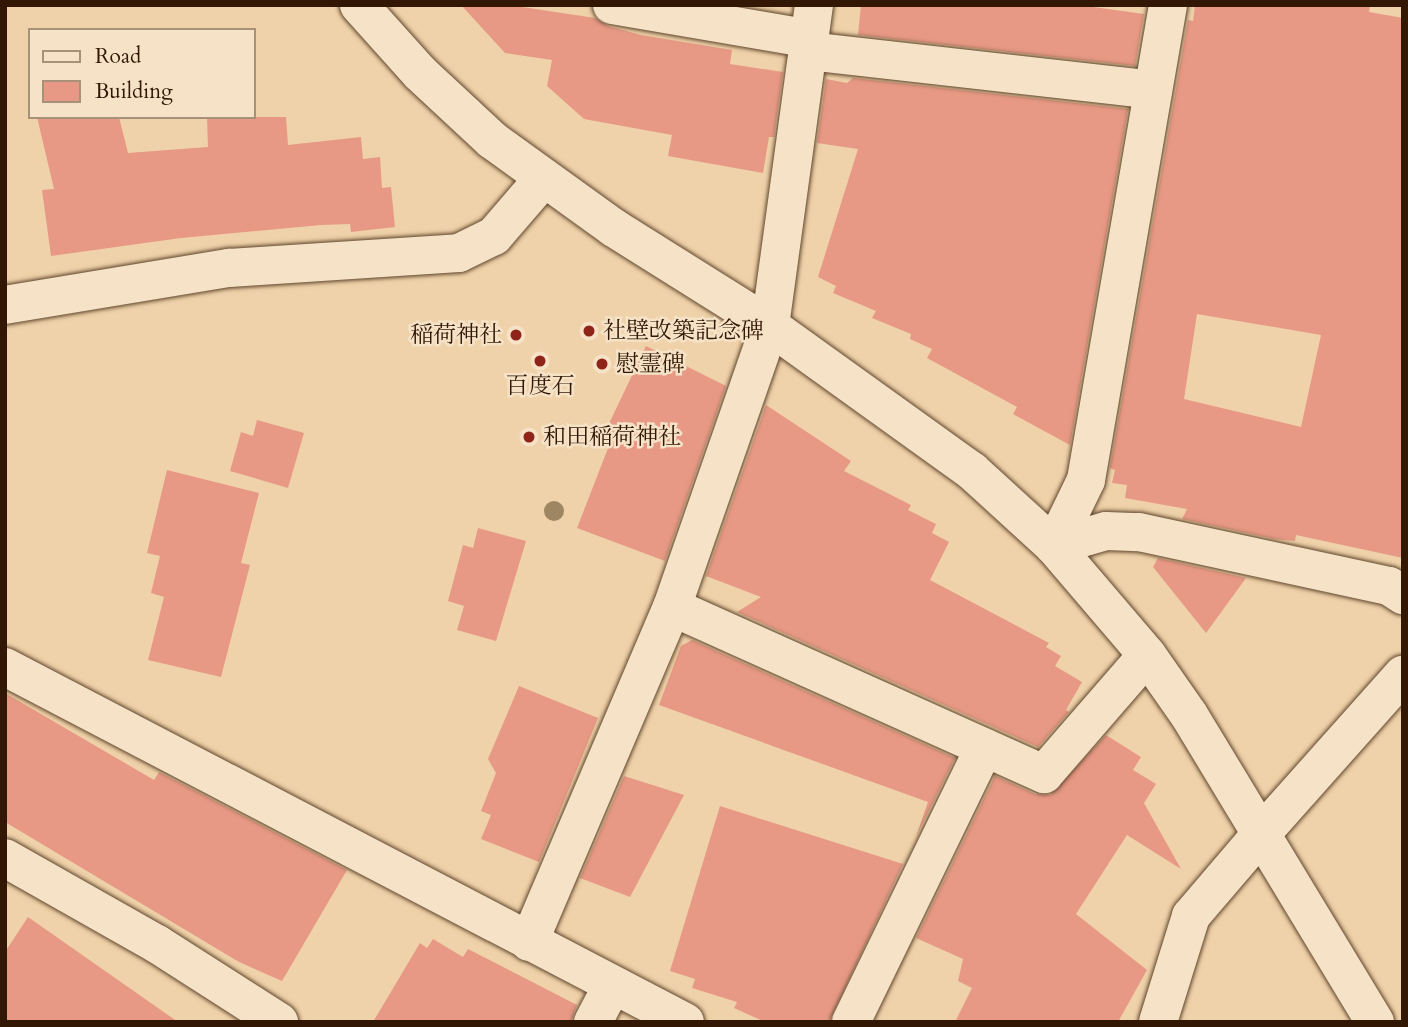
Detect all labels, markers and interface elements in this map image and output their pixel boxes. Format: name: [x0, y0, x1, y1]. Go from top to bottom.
legend: [28, 28, 256, 119]
text: Road: [95, 42, 141, 71]
text: Building: [95, 77, 173, 106]
place label: 社壁改築記念碑: [603, 317, 764, 345]
place label: 稲荷神社: [410, 321, 502, 349]
marker: 社壁改築記念碑: [581, 323, 597, 339]
marker: 稲荷神社: [508, 327, 524, 343]
place label: 慰霊碑: [616, 350, 685, 378]
marker: 百度石: [532, 353, 548, 369]
marker: 慰霊碑: [594, 356, 610, 372]
place label: 百度石: [506, 372, 574, 400]
place label: 和田稲荷神社: [543, 423, 681, 451]
marker: 和田稲荷神社: [521, 429, 537, 445]

